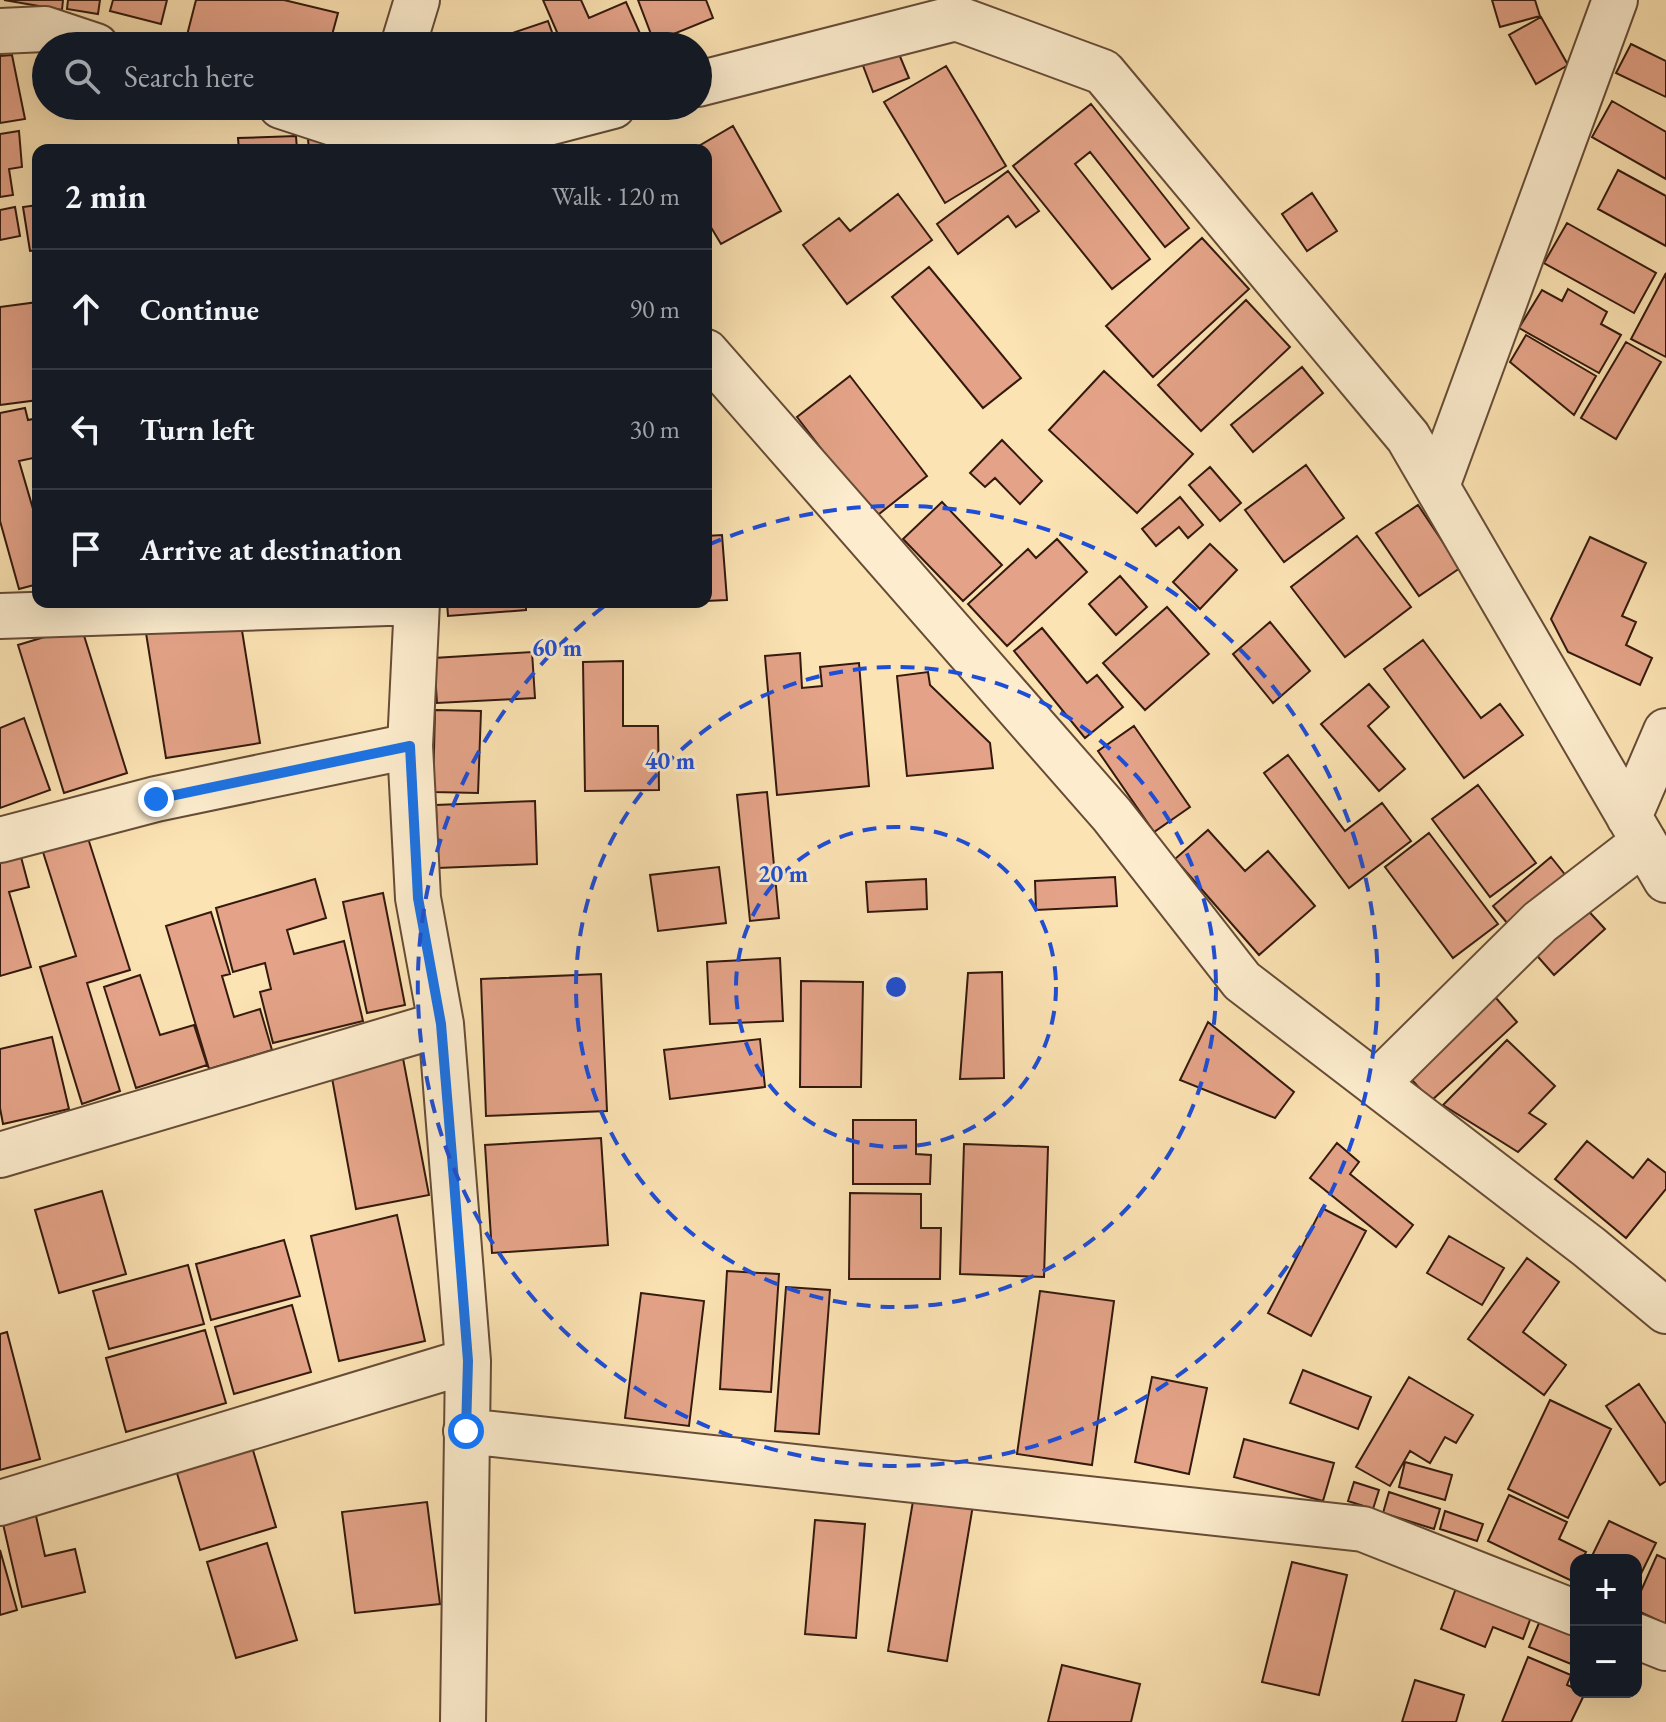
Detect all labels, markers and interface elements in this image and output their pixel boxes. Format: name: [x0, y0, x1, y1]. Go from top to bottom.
search box: [32, 32, 712, 120]
icon: search: [60, 54, 104, 98]
text: Search here: [124, 57, 254, 96]
text: 2 min: [64, 174, 147, 218]
text: Walk · 120 m: [552, 179, 680, 213]
icon: ahead: [64, 287, 108, 331]
text: Continue: [140, 290, 259, 329]
text: 90 m: [630, 292, 680, 326]
icon: left: [64, 407, 108, 451]
text: Turn left: [140, 410, 254, 449]
text: 30 m: [630, 412, 680, 446]
icon: arrive: [64, 527, 108, 571]
text: Arrive at destination: [140, 530, 402, 569]
text: 60 m: [532, 632, 582, 663]
text: 40 m: [645, 745, 695, 776]
route end: [138, 781, 174, 817]
text: 20 m: [758, 858, 808, 889]
centre of rings: [882, 973, 910, 1001]
route start: [448, 1413, 484, 1449]
map controls: [1570, 1554, 1642, 1698]
button: +: [1570, 1554, 1642, 1626]
button: −: [1570, 1626, 1642, 1698]

